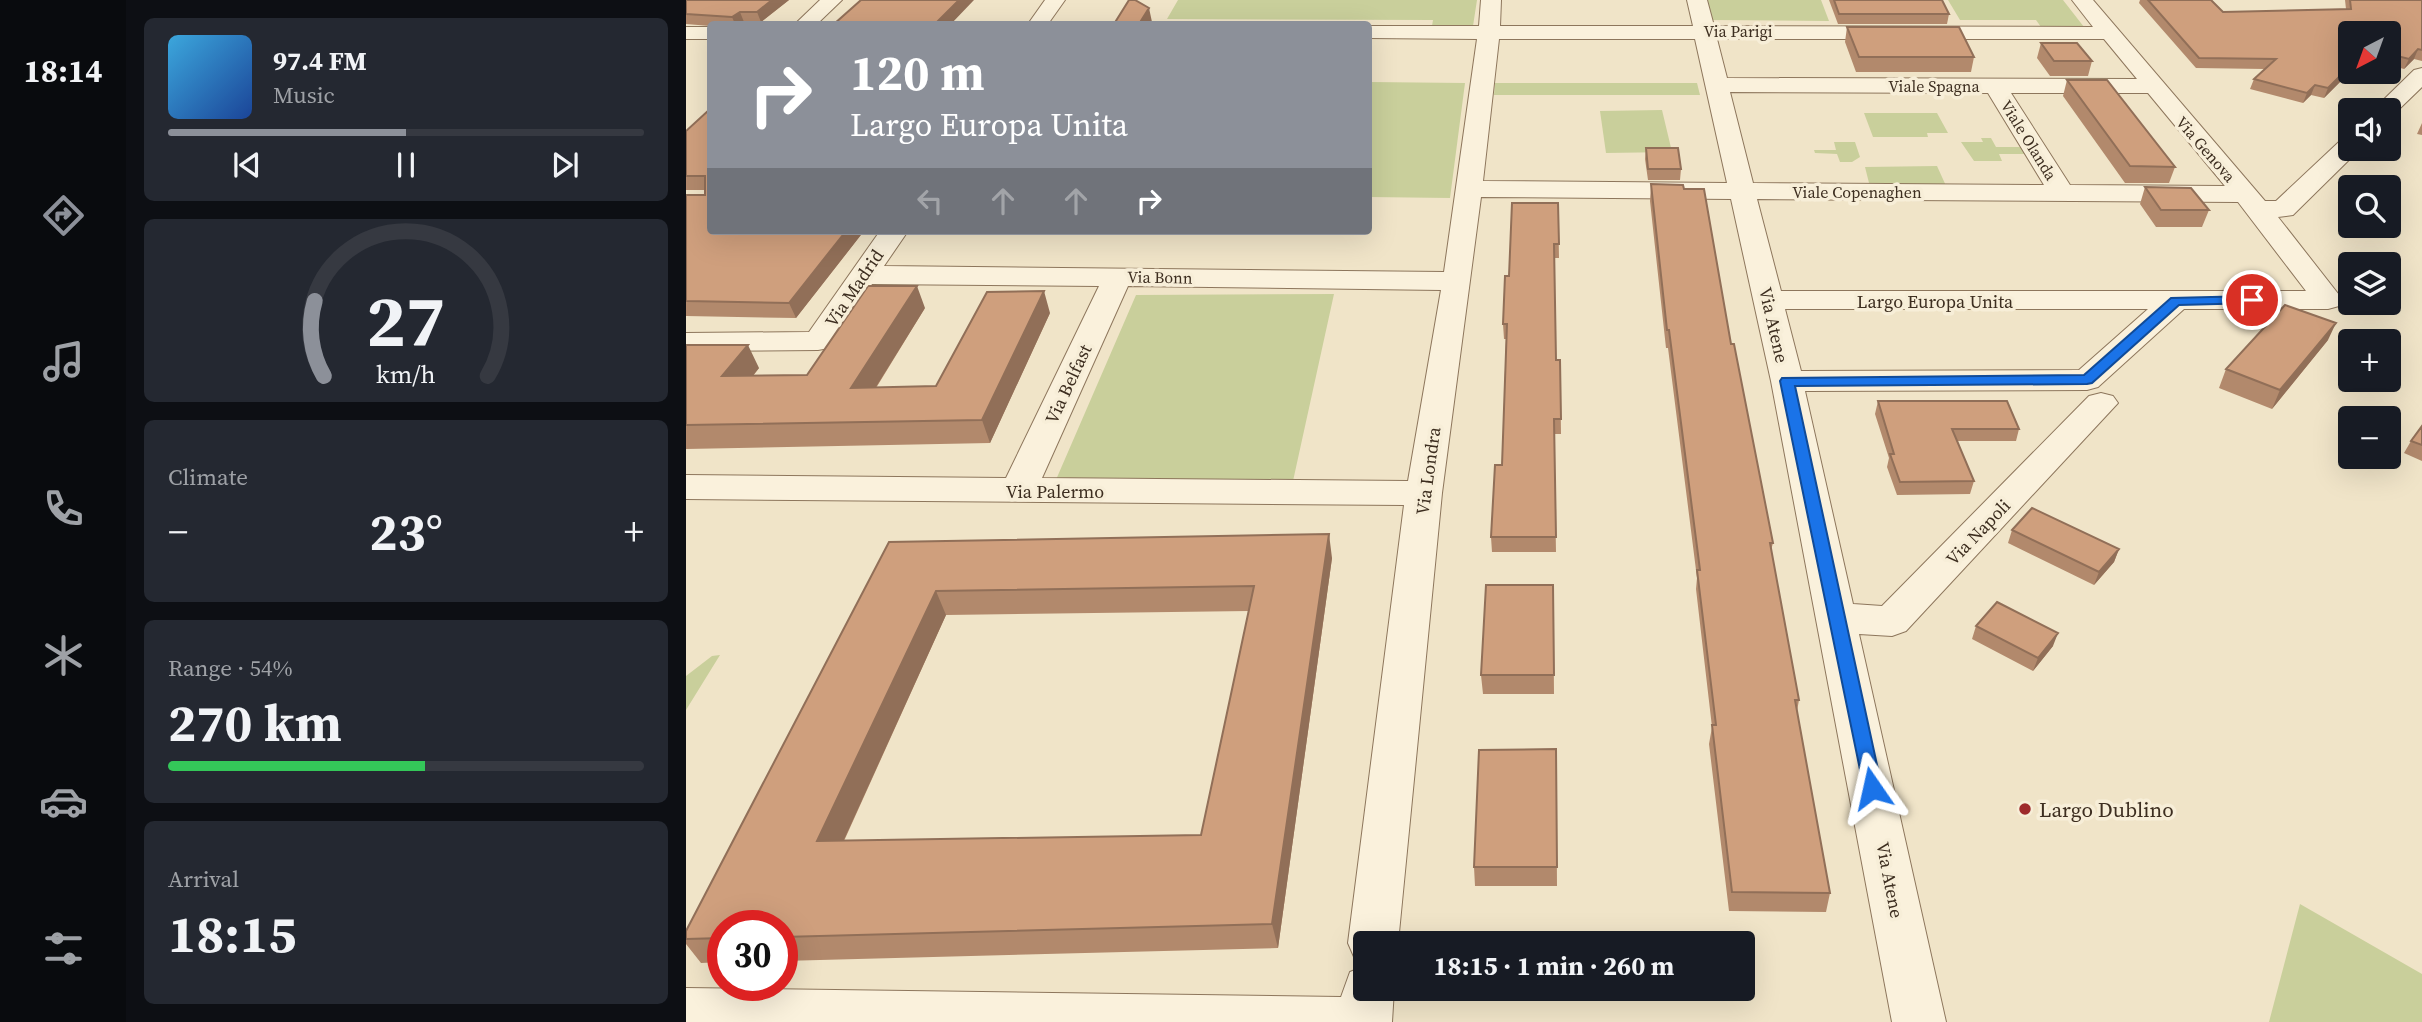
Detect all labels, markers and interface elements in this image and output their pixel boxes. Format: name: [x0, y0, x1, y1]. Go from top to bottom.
street label: Via Parigi: [1703, 20, 1773, 42]
north arrow: [2338, 21, 2401, 84]
map controls: [2338, 21, 2401, 469]
text: 120 m: [850, 39, 985, 106]
text: 97.4 FM: [273, 43, 367, 79]
text: 18:14: [24, 49, 102, 93]
icon: right: [735, 49, 826, 140]
street label: Viale Spagna: [1888, 75, 1981, 97]
text: Music: [273, 79, 335, 111]
street label: Viale Olanda: [1996, 96, 2063, 185]
button: sound: [2338, 98, 2401, 161]
text: Largo Europa Unita: [850, 103, 1128, 147]
street label: Via Genova: [2171, 111, 2241, 187]
icon: previous: [228, 146, 266, 184]
icon: pause: [387, 146, 425, 184]
icon: next: [546, 146, 584, 184]
button: search: [2338, 175, 2401, 238]
street label: Viale Copenaghen: [1792, 181, 1922, 203]
icon: left: [911, 182, 949, 220]
icon: ahead: [984, 182, 1022, 220]
icon: ahead: [1057, 182, 1095, 220]
icon: right: [1130, 182, 1168, 220]
icon: directions: [39, 191, 88, 240]
street label: Via Madrid: [819, 244, 889, 332]
button: layers: [2338, 252, 2401, 315]
street label: Via Bonn: [1127, 265, 1193, 289]
pin: [2222, 270, 2282, 330]
text: 27: [367, 272, 445, 371]
icon: arrive: [2233, 281, 2271, 319]
street label: Via Atene: [1753, 285, 1795, 365]
street label: Largo Europa Unita: [1857, 289, 2014, 314]
button: +: [2338, 329, 2401, 392]
icon: music: [39, 337, 88, 386]
street label: Via Belfast: [1039, 340, 1097, 428]
text: km/h: [376, 357, 436, 391]
button: −: [2338, 406, 2401, 469]
street label: Via Londra: [1409, 425, 1447, 517]
text: Climate: [168, 461, 248, 493]
street label: Via Palermo: [1006, 479, 1104, 504]
icon: phone: [39, 484, 88, 533]
street label: Via Napoli: [1940, 493, 2016, 571]
text: 23°: [369, 496, 443, 567]
text: −: [168, 506, 188, 558]
text: +: [624, 506, 644, 558]
icon: climate: [39, 631, 88, 680]
text: Range · 54%: [168, 652, 293, 684]
text: 270 km: [168, 687, 342, 758]
position arrow: [1835, 751, 1909, 825]
icon: car: [39, 777, 88, 826]
place label: Largo Dublino: [2039, 795, 2174, 824]
marker: Largo Dublino: [2017, 801, 2033, 817]
street label: Via Atene: [1870, 840, 1910, 920]
text: Arrival: [168, 863, 239, 895]
text: 18:15: [168, 898, 296, 969]
speed limit sign: 30: [707, 910, 798, 1001]
icon: filters: [39, 924, 88, 973]
text: 18:15 · 1 min · 260 m: [1434, 948, 1674, 984]

